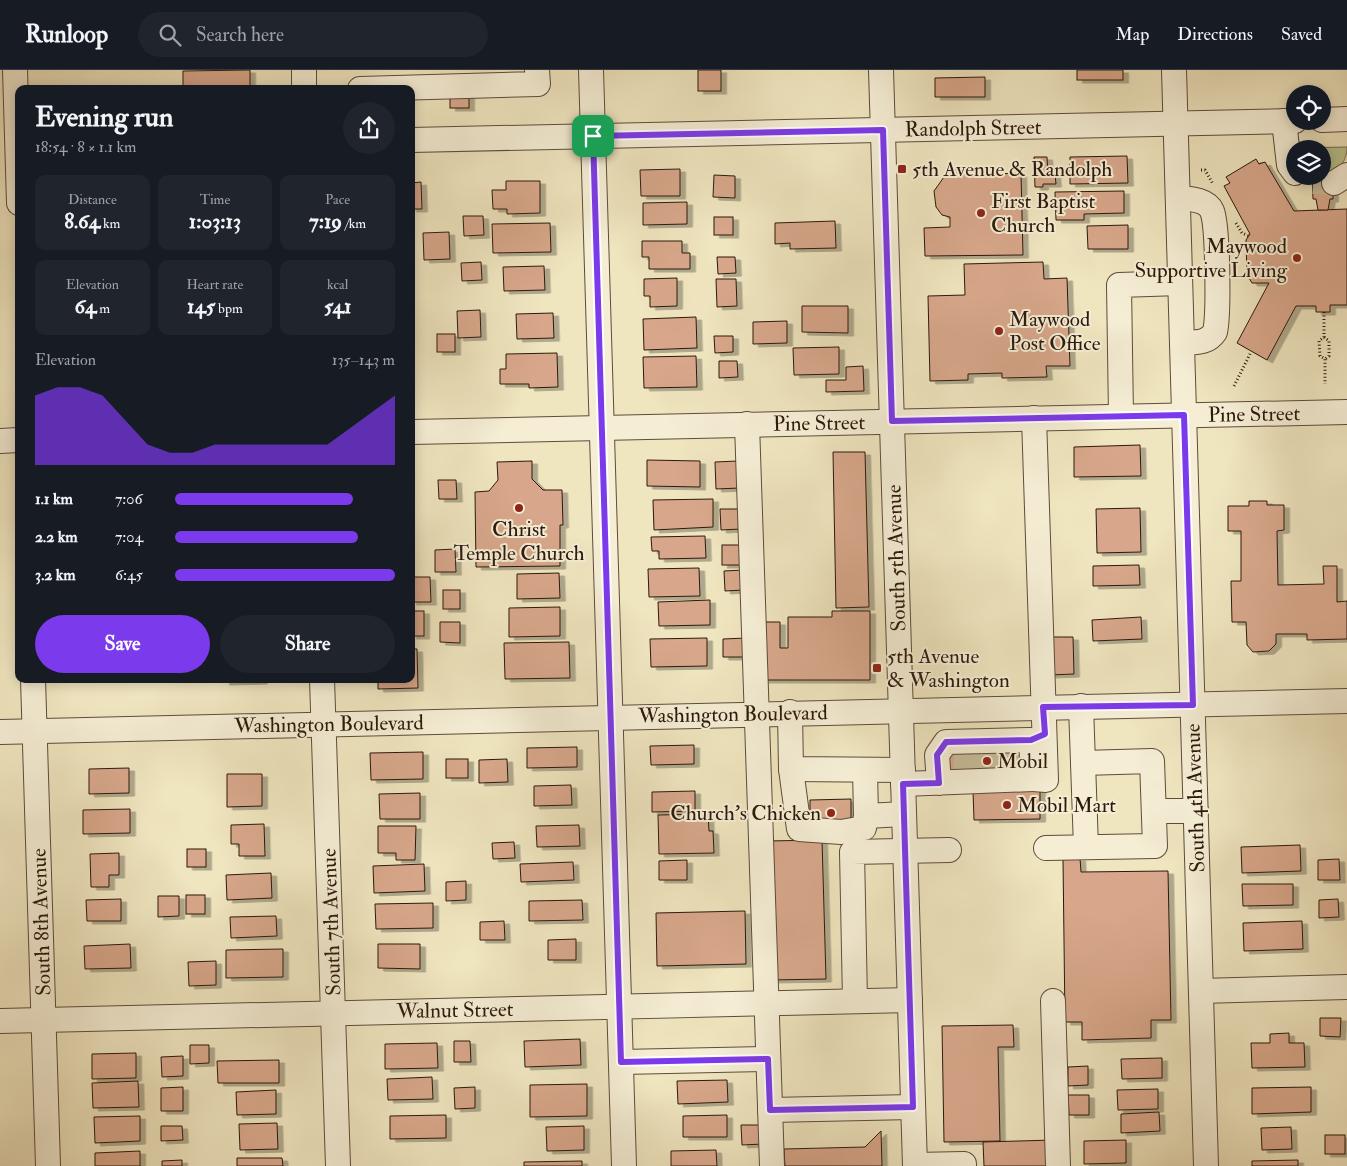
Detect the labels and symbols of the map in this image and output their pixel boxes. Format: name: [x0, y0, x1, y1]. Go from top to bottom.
street label: Randolph Street: [904, 114, 1042, 143]
pin: [572, 115, 614, 157]
place label: 5th Avenue & Randolph: [912, 156, 1112, 183]
marker: 5th Avenue & Randolph: [896, 163, 908, 175]
place label: First Baptist Church: [991, 188, 1095, 239]
marker: First Baptist Church: [975, 207, 987, 219]
place label: Maywood Supportive Living: [1134, 233, 1288, 284]
marker: Maywood Supportive Living: [1291, 252, 1303, 264]
place label: Maywood Post Office: [1009, 306, 1101, 357]
marker: Maywood Post Office: [993, 325, 1005, 337]
street label: Pine Street: [1208, 400, 1301, 429]
street label: Pine Street: [773, 409, 866, 438]
street label: South 5th Avenue: [880, 484, 913, 632]
marker: Christ Temple Church: [513, 502, 525, 514]
place label: Christ Temple Church: [453, 516, 585, 567]
place label: 5th Avenue & Washington: [887, 643, 1010, 694]
marker: 5th Avenue & Washington: [871, 662, 883, 674]
street label: Washington Boulevard: [637, 699, 829, 730]
street label: Washington Boulevard: [233, 709, 425, 740]
street label: South 4th Avenue: [1179, 723, 1212, 873]
place label: Mobil: [997, 748, 1049, 775]
marker: Mobil: [981, 755, 993, 767]
place label: Mobil Mart: [1017, 792, 1116, 819]
marker: Mobil Mart: [1001, 799, 1013, 811]
place label: Church's Chicken: [670, 800, 821, 827]
marker: Church's Chicken: [825, 807, 837, 819]
street label: South 8th Avenue: [25, 847, 58, 996]
street label: South 7th Avenue: [315, 848, 348, 996]
street label: Walnut Street: [395, 996, 514, 1025]

